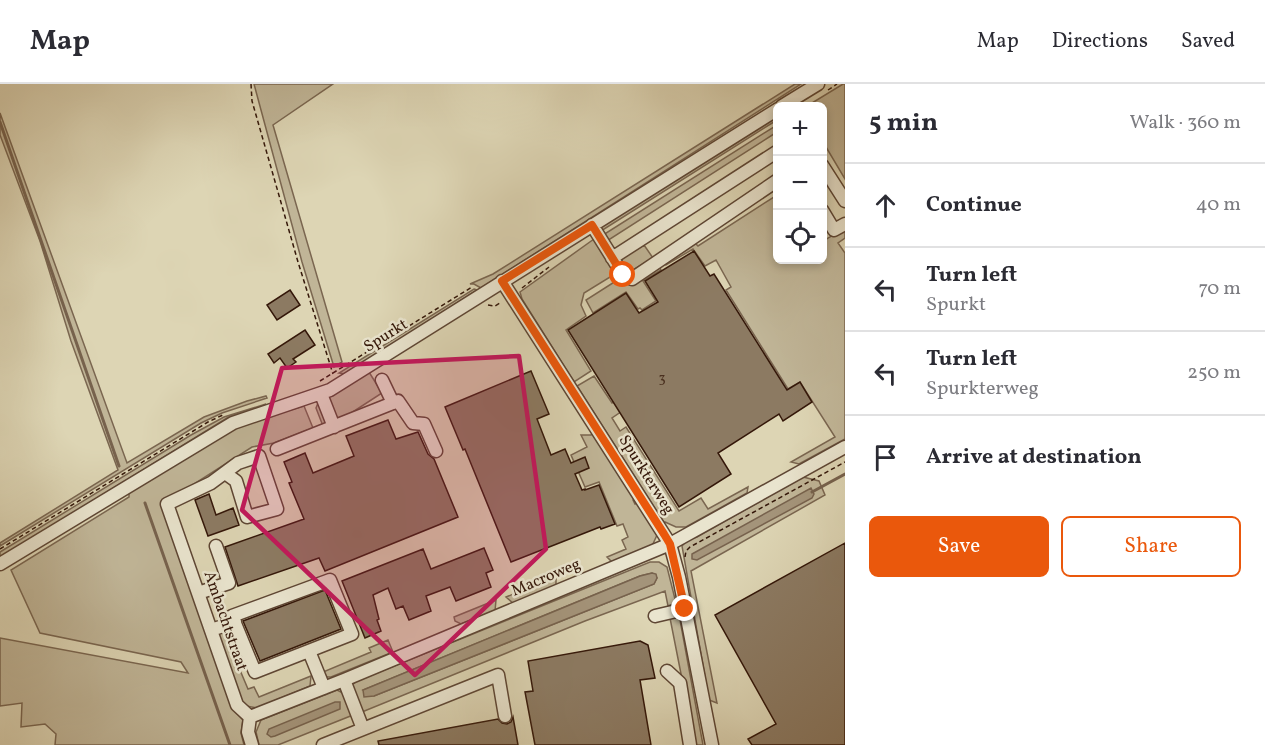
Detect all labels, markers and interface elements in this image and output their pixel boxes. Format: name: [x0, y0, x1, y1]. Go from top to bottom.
text: Map: [30, 22, 90, 61]
text: Map: [977, 27, 1019, 56]
text: Directions: [1052, 27, 1148, 56]
text: Saved: [1181, 27, 1235, 56]
map controls: [773, 102, 827, 264]
button: +: [773, 102, 827, 156]
text: 5 min: [869, 105, 938, 141]
text: Walk · 360 m: [1129, 109, 1241, 137]
button: −: [773, 156, 827, 210]
icon: ahead: [869, 189, 902, 222]
text: Continue: [926, 190, 1022, 221]
text: 40 m: [1196, 191, 1241, 219]
button: locate: [773, 210, 827, 264]
text: Turn left: [926, 260, 1017, 291]
route start: [609, 261, 635, 287]
icon: left: [869, 273, 902, 306]
text: 70 m: [1198, 275, 1241, 303]
text: Spurkt: [926, 291, 986, 319]
street label: Spurkt: [360, 314, 413, 358]
text: Turn left: [926, 344, 1017, 375]
icon: left: [869, 357, 902, 390]
text: 250 m: [1187, 359, 1241, 387]
house number: 3: [658, 369, 666, 388]
text: Spurkterweg: [926, 375, 1039, 403]
street label: Spurkterweg: [613, 431, 679, 519]
icon: arrive: [869, 441, 902, 474]
text: Arrive at destination: [926, 442, 1142, 473]
button: Save: [869, 516, 1049, 577]
button: Share: [1061, 516, 1241, 577]
street label: Macroweg: [508, 554, 584, 602]
street label: Ambachtstraat: [198, 568, 253, 674]
route end: [671, 595, 697, 621]

